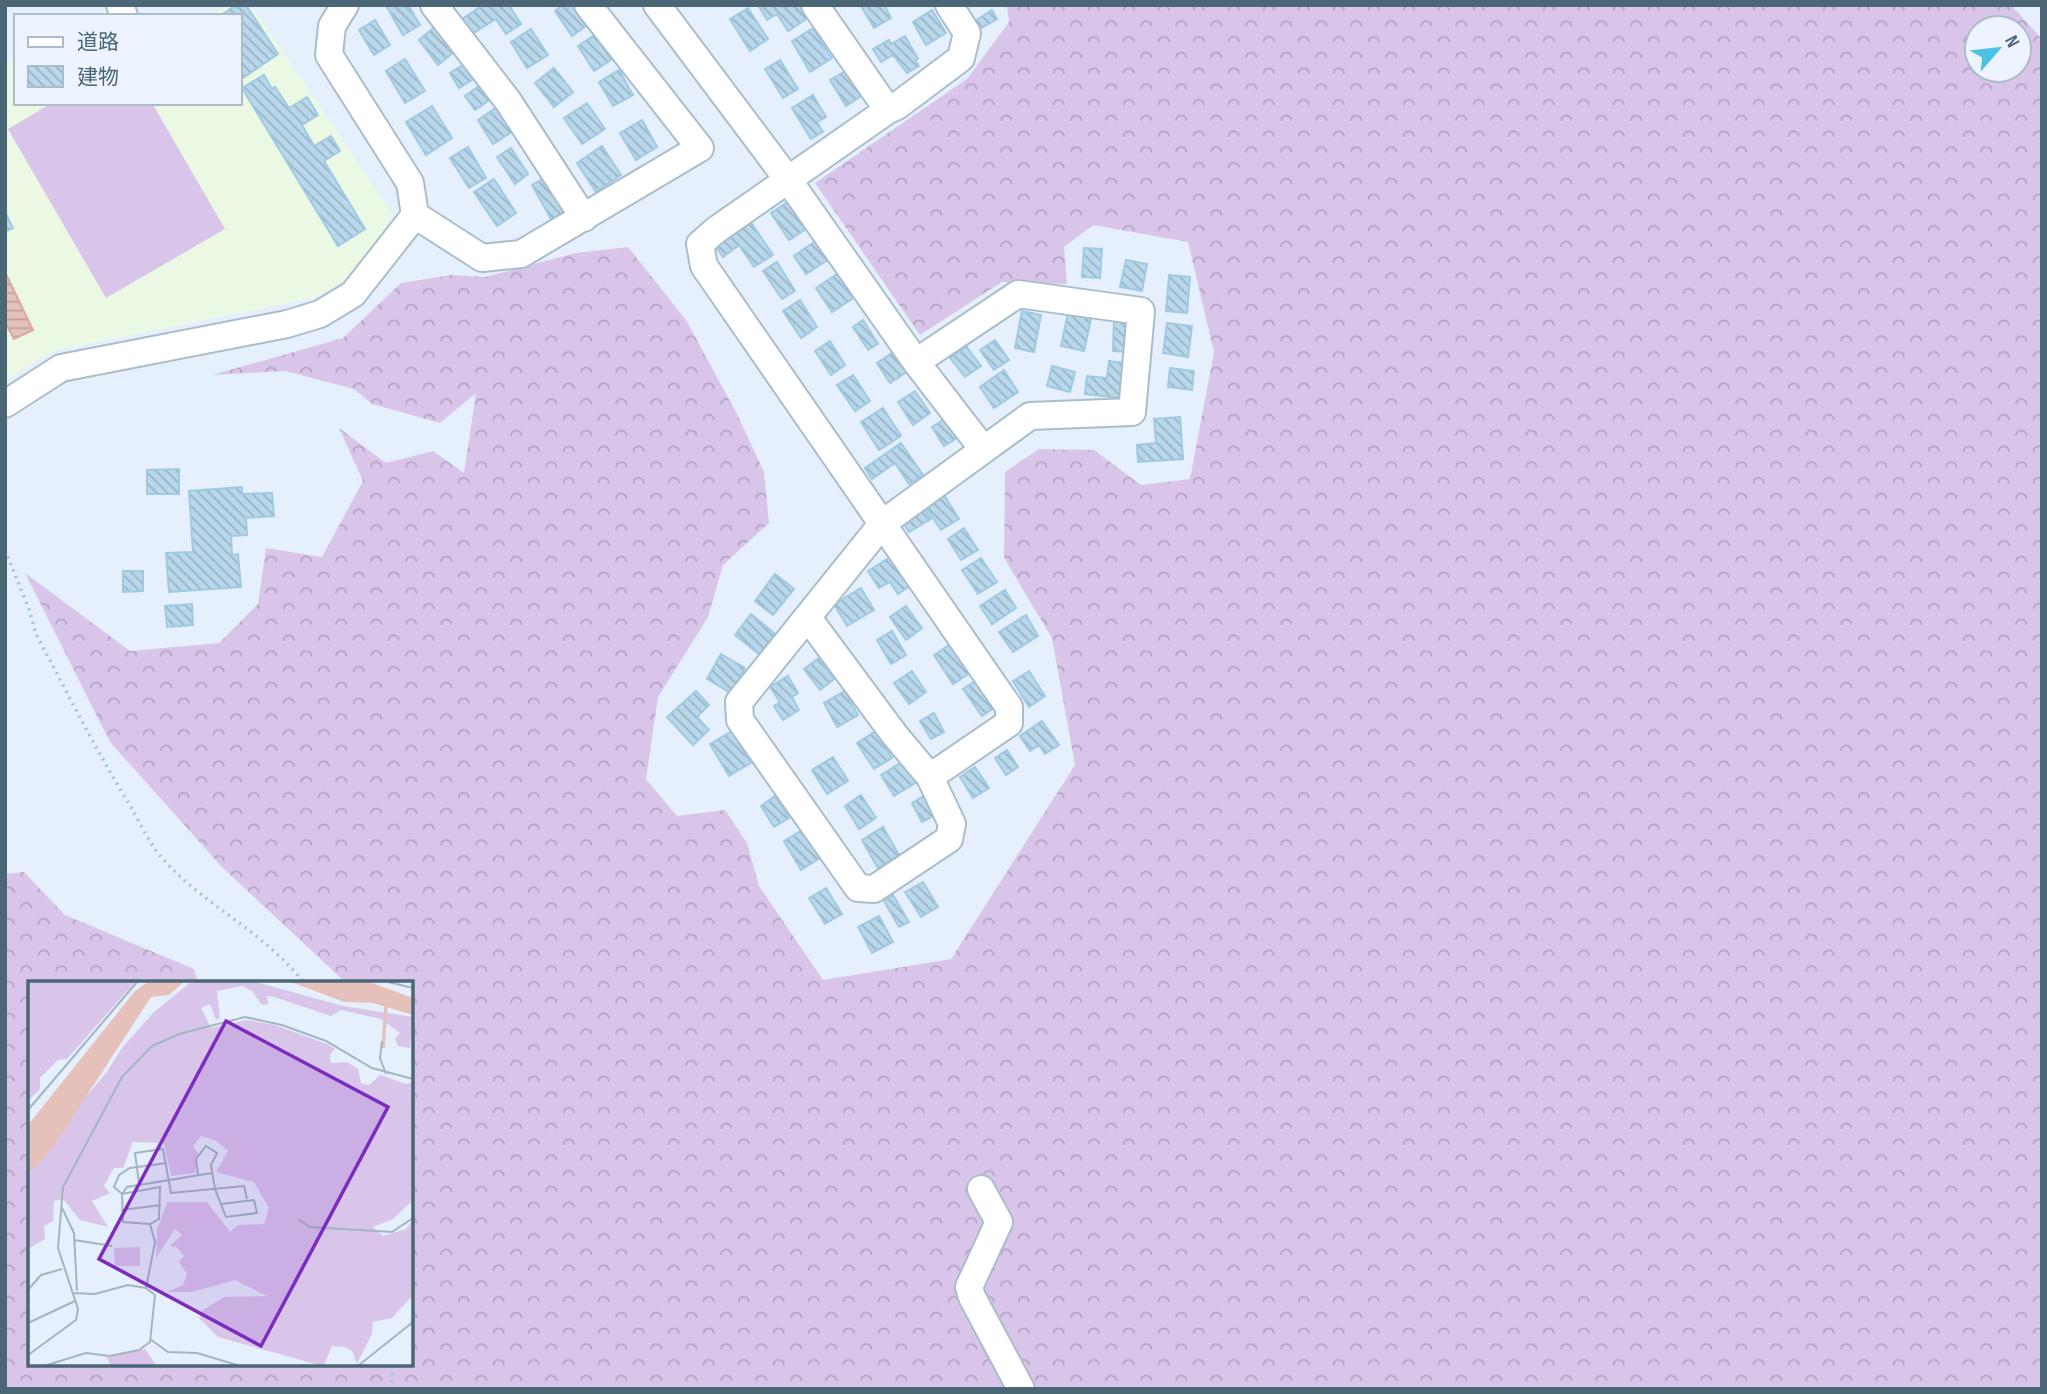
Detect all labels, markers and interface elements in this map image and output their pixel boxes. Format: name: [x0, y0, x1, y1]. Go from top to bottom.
legend: [14, 14, 242, 105]
north arrow: [1963, 14, 2033, 84]
text: 道路: [77, 30, 119, 55]
text: N: [1999, 32, 2024, 52]
text: 建物: [77, 65, 119, 90]
inset map: [28, 981, 413, 1366]

